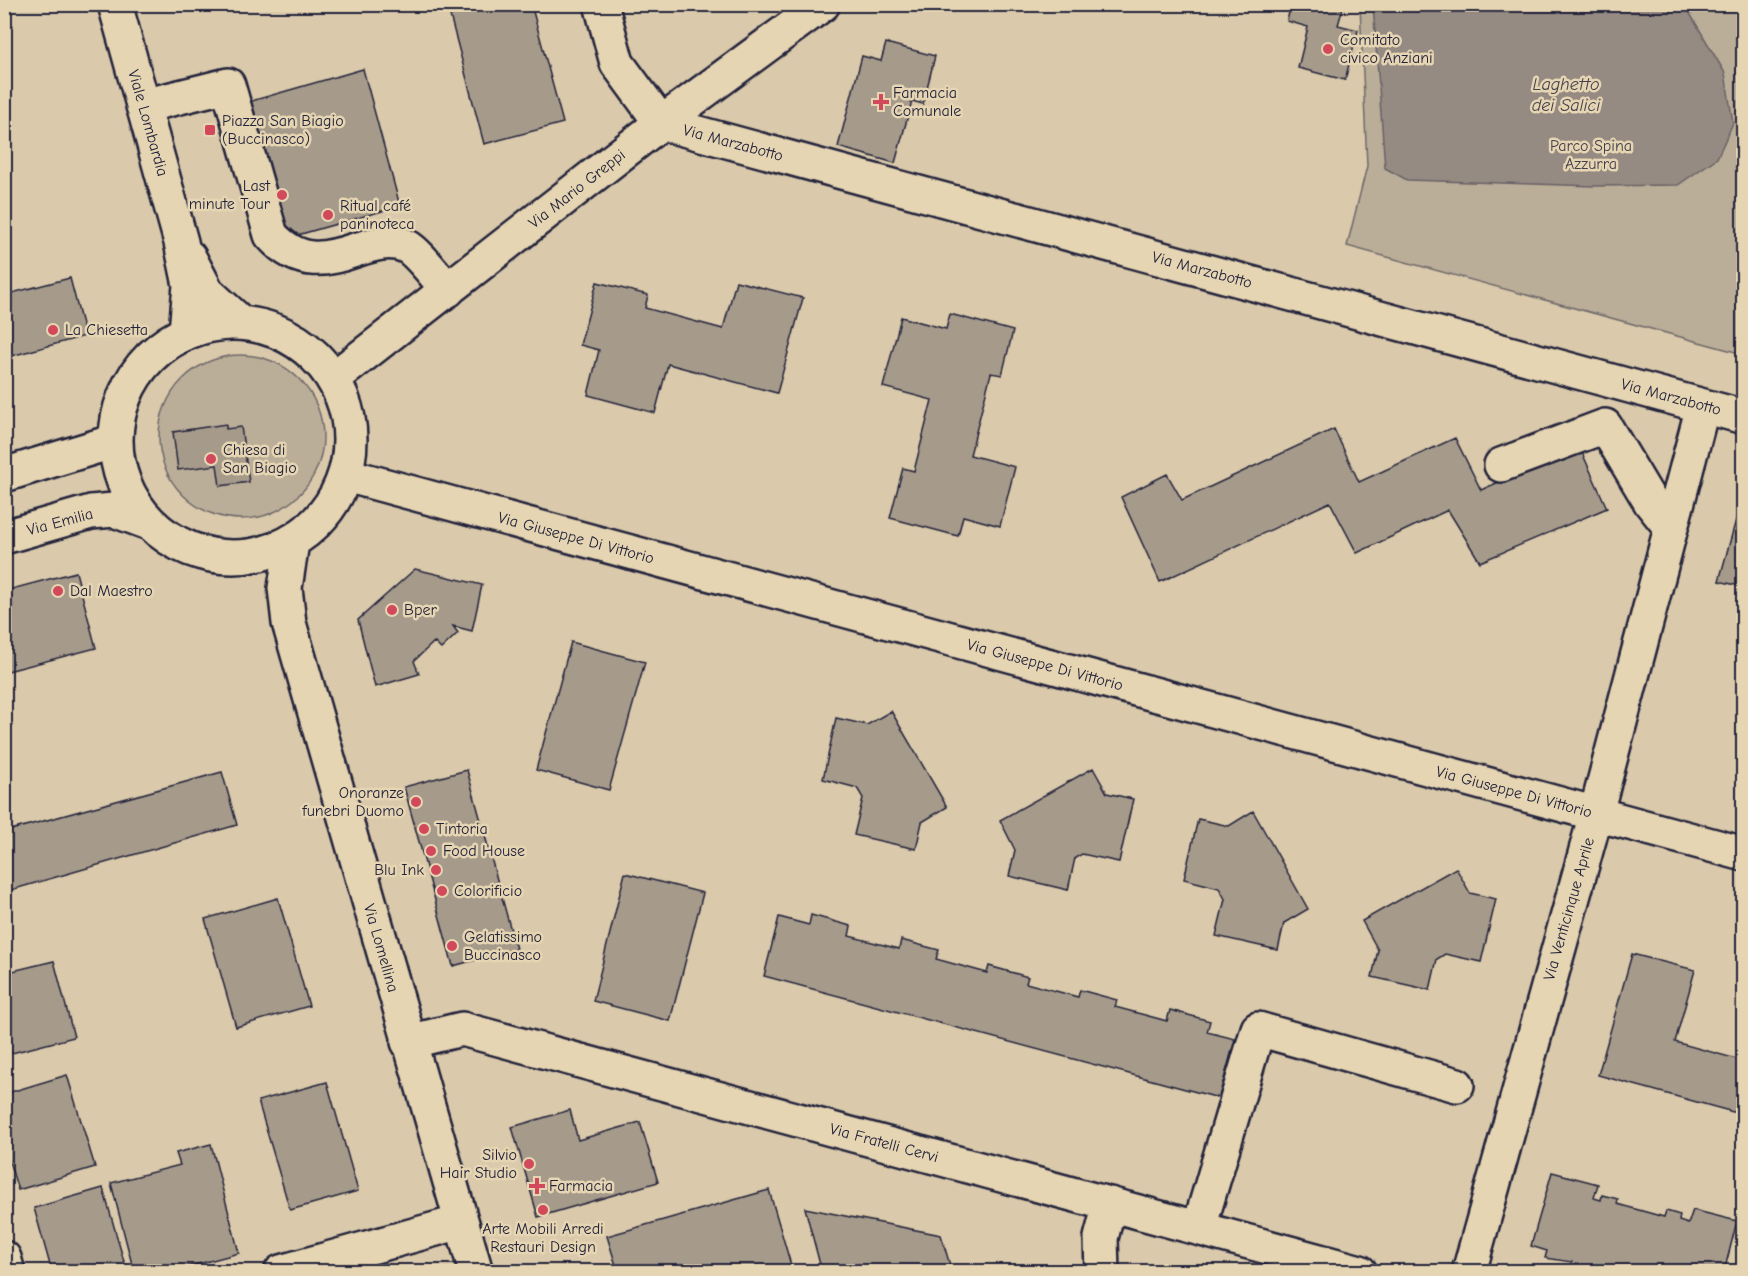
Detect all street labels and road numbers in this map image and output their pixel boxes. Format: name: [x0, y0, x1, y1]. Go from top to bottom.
street label: Viale Lombardia: [124, 68, 172, 178]
street label: Via Marzabotto: [681, 121, 785, 165]
street label: Via Mario Greppi: [525, 146, 629, 232]
street label: Via Marzabotto: [1150, 248, 1254, 292]
street label: Via Marzabotto: [1619, 375, 1723, 419]
street label: Via Emilia: [25, 505, 95, 539]
street label: Via Giuseppe Di Vittorio: [496, 508, 656, 568]
street label: Via Giuseppe Di Vittorio: [965, 635, 1125, 695]
street label: Via Giuseppe Di Vittorio: [1434, 762, 1594, 822]
street label: Via Venticinque Aprile: [1540, 835, 1598, 983]
street label: Via Lomellina: [360, 902, 402, 994]
street label: Via Fratelli Cervi: [828, 1120, 940, 1166]

